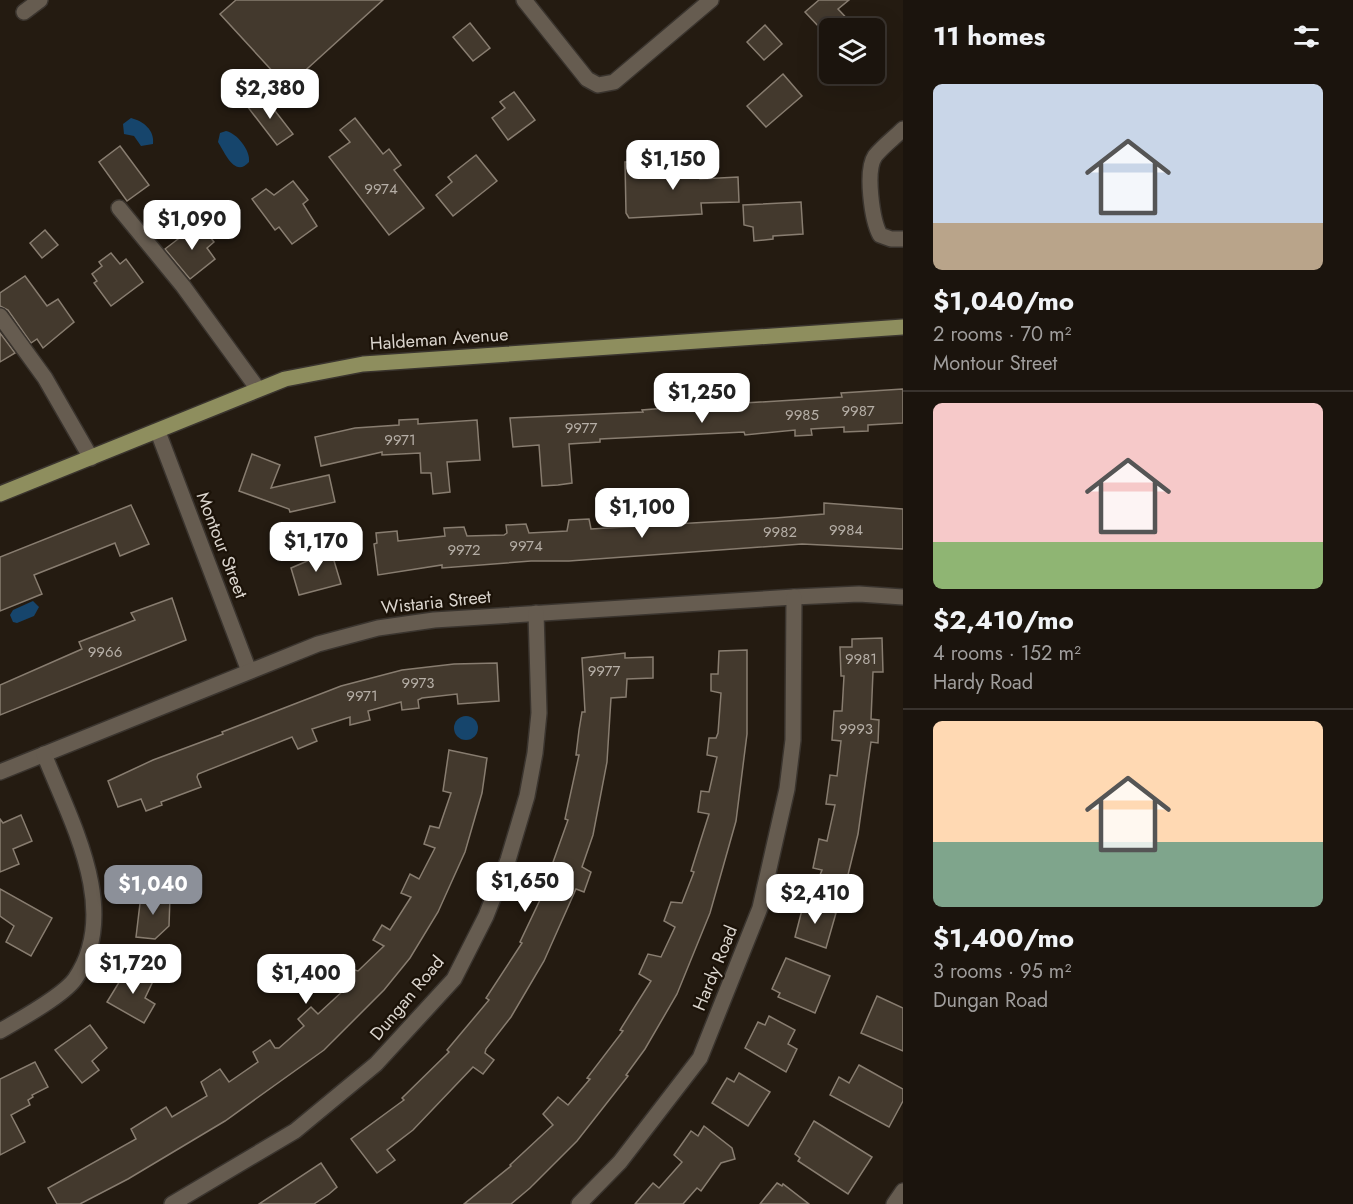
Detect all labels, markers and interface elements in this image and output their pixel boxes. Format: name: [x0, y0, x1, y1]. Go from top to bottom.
text: 11 homes: [933, 17, 1045, 55]
map controls: [819, 18, 885, 84]
button: layers: [819, 18, 885, 84]
icon: filters: [1290, 20, 1323, 53]
pin: $2,380: [221, 69, 319, 120]
text: $2,380: [235, 74, 305, 103]
icon: home: [1074, 123, 1182, 231]
pin: $1,150: [624, 140, 722, 191]
text: $1,150: [640, 145, 706, 174]
house number: 9974: [364, 178, 398, 200]
pin: $1,090: [143, 200, 241, 251]
text: $1,090: [158, 205, 226, 234]
text: $1,040/mo: [933, 282, 1074, 320]
text: 2 rooms · 70 m²: [933, 320, 1071, 349]
street label: Haldeman Avenue: [369, 321, 509, 357]
text: Montour Street: [933, 349, 1057, 378]
pin: $1,250: [653, 373, 751, 424]
text: $1,250: [668, 378, 736, 407]
house number: 9987: [841, 400, 875, 422]
house number: 9985: [785, 404, 819, 426]
house number: 9977: [565, 417, 597, 439]
house number: 9971: [384, 429, 416, 451]
icon: home: [1074, 442, 1182, 550]
street label: Montour Street: [190, 488, 254, 603]
pin: $1,100: [593, 488, 691, 539]
text: $1,100: [609, 493, 675, 522]
house number: 9984: [829, 519, 863, 541]
house number: 9982: [763, 521, 797, 543]
pin: $1,170: [267, 522, 365, 573]
text: $1,170: [284, 527, 348, 556]
house number: 9974: [509, 535, 543, 557]
house number: 9972: [447, 539, 481, 561]
street label: Wistaria Street: [380, 583, 493, 621]
text: $2,410/mo: [933, 601, 1074, 639]
text: 4 rooms · 152 m²: [933, 639, 1081, 668]
house number: 9966: [88, 641, 122, 663]
house number: 9981: [845, 648, 877, 670]
house number: 9977: [588, 660, 620, 682]
text: Hardy Road: [933, 668, 1033, 697]
house number: 9973: [402, 672, 434, 694]
house number: 9971: [346, 685, 378, 707]
house number: 9993: [839, 718, 873, 740]
icon: home: [1074, 760, 1182, 868]
pin: $1,650: [476, 862, 574, 913]
pin: $1,040: [104, 865, 202, 916]
text: $1,650: [491, 867, 559, 896]
text: $1,040: [118, 870, 188, 899]
pin: $2,410: [766, 874, 864, 925]
text: $2,410: [780, 879, 850, 908]
text: $1,400/mo: [933, 919, 1074, 957]
street label: Hardy Road: [686, 921, 744, 1015]
pin: $1,720: [84, 944, 182, 995]
text: $1,720: [99, 949, 167, 978]
street label: Dungan Road: [364, 950, 450, 1046]
pin: $1,400: [257, 954, 355, 1005]
text: 3 rooms · 95 m²: [933, 957, 1071, 986]
text: $1,400: [271, 959, 341, 988]
text: Dungan Road: [933, 986, 1048, 1015]

